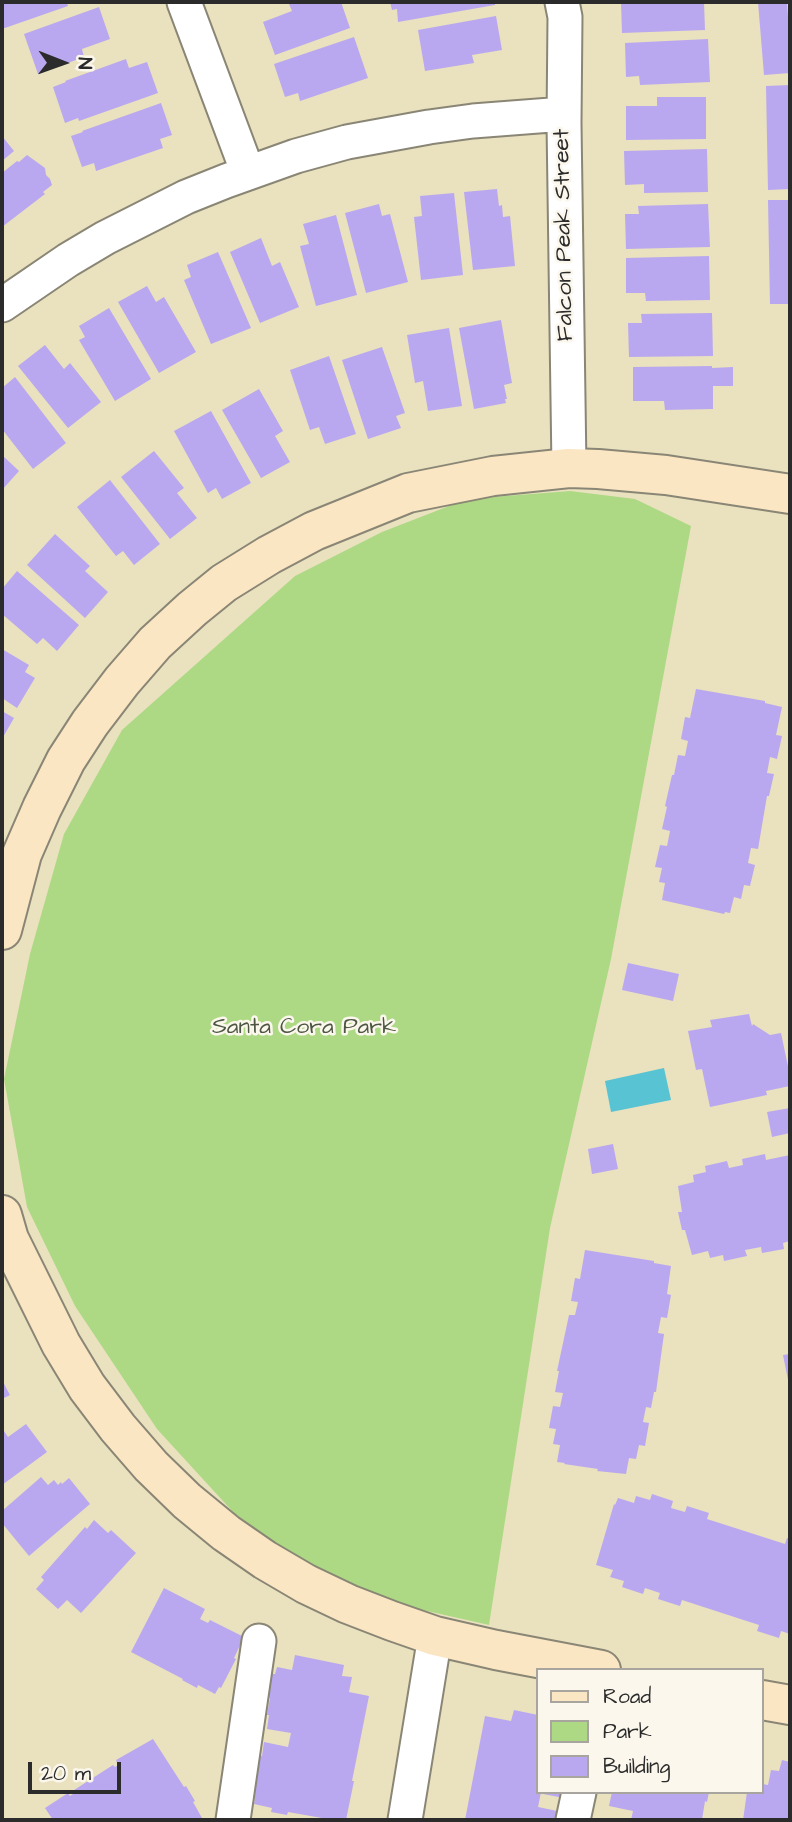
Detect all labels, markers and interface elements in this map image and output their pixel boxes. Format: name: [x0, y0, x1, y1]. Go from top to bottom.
north arrow: [28, 28, 98, 98]
text: N: [71, 57, 98, 70]
street label: Falcon Peak Street: [549, 129, 581, 341]
park label: Santa Cora Park: [212, 1014, 396, 1042]
legend: [536, 1668, 764, 1794]
text: Road: [603, 1682, 651, 1711]
text: Park: [603, 1717, 652, 1746]
scale bar: [32, 1748, 124, 1792]
text: Building: [603, 1752, 670, 1781]
text: 20 m: [41, 1759, 91, 1788]

